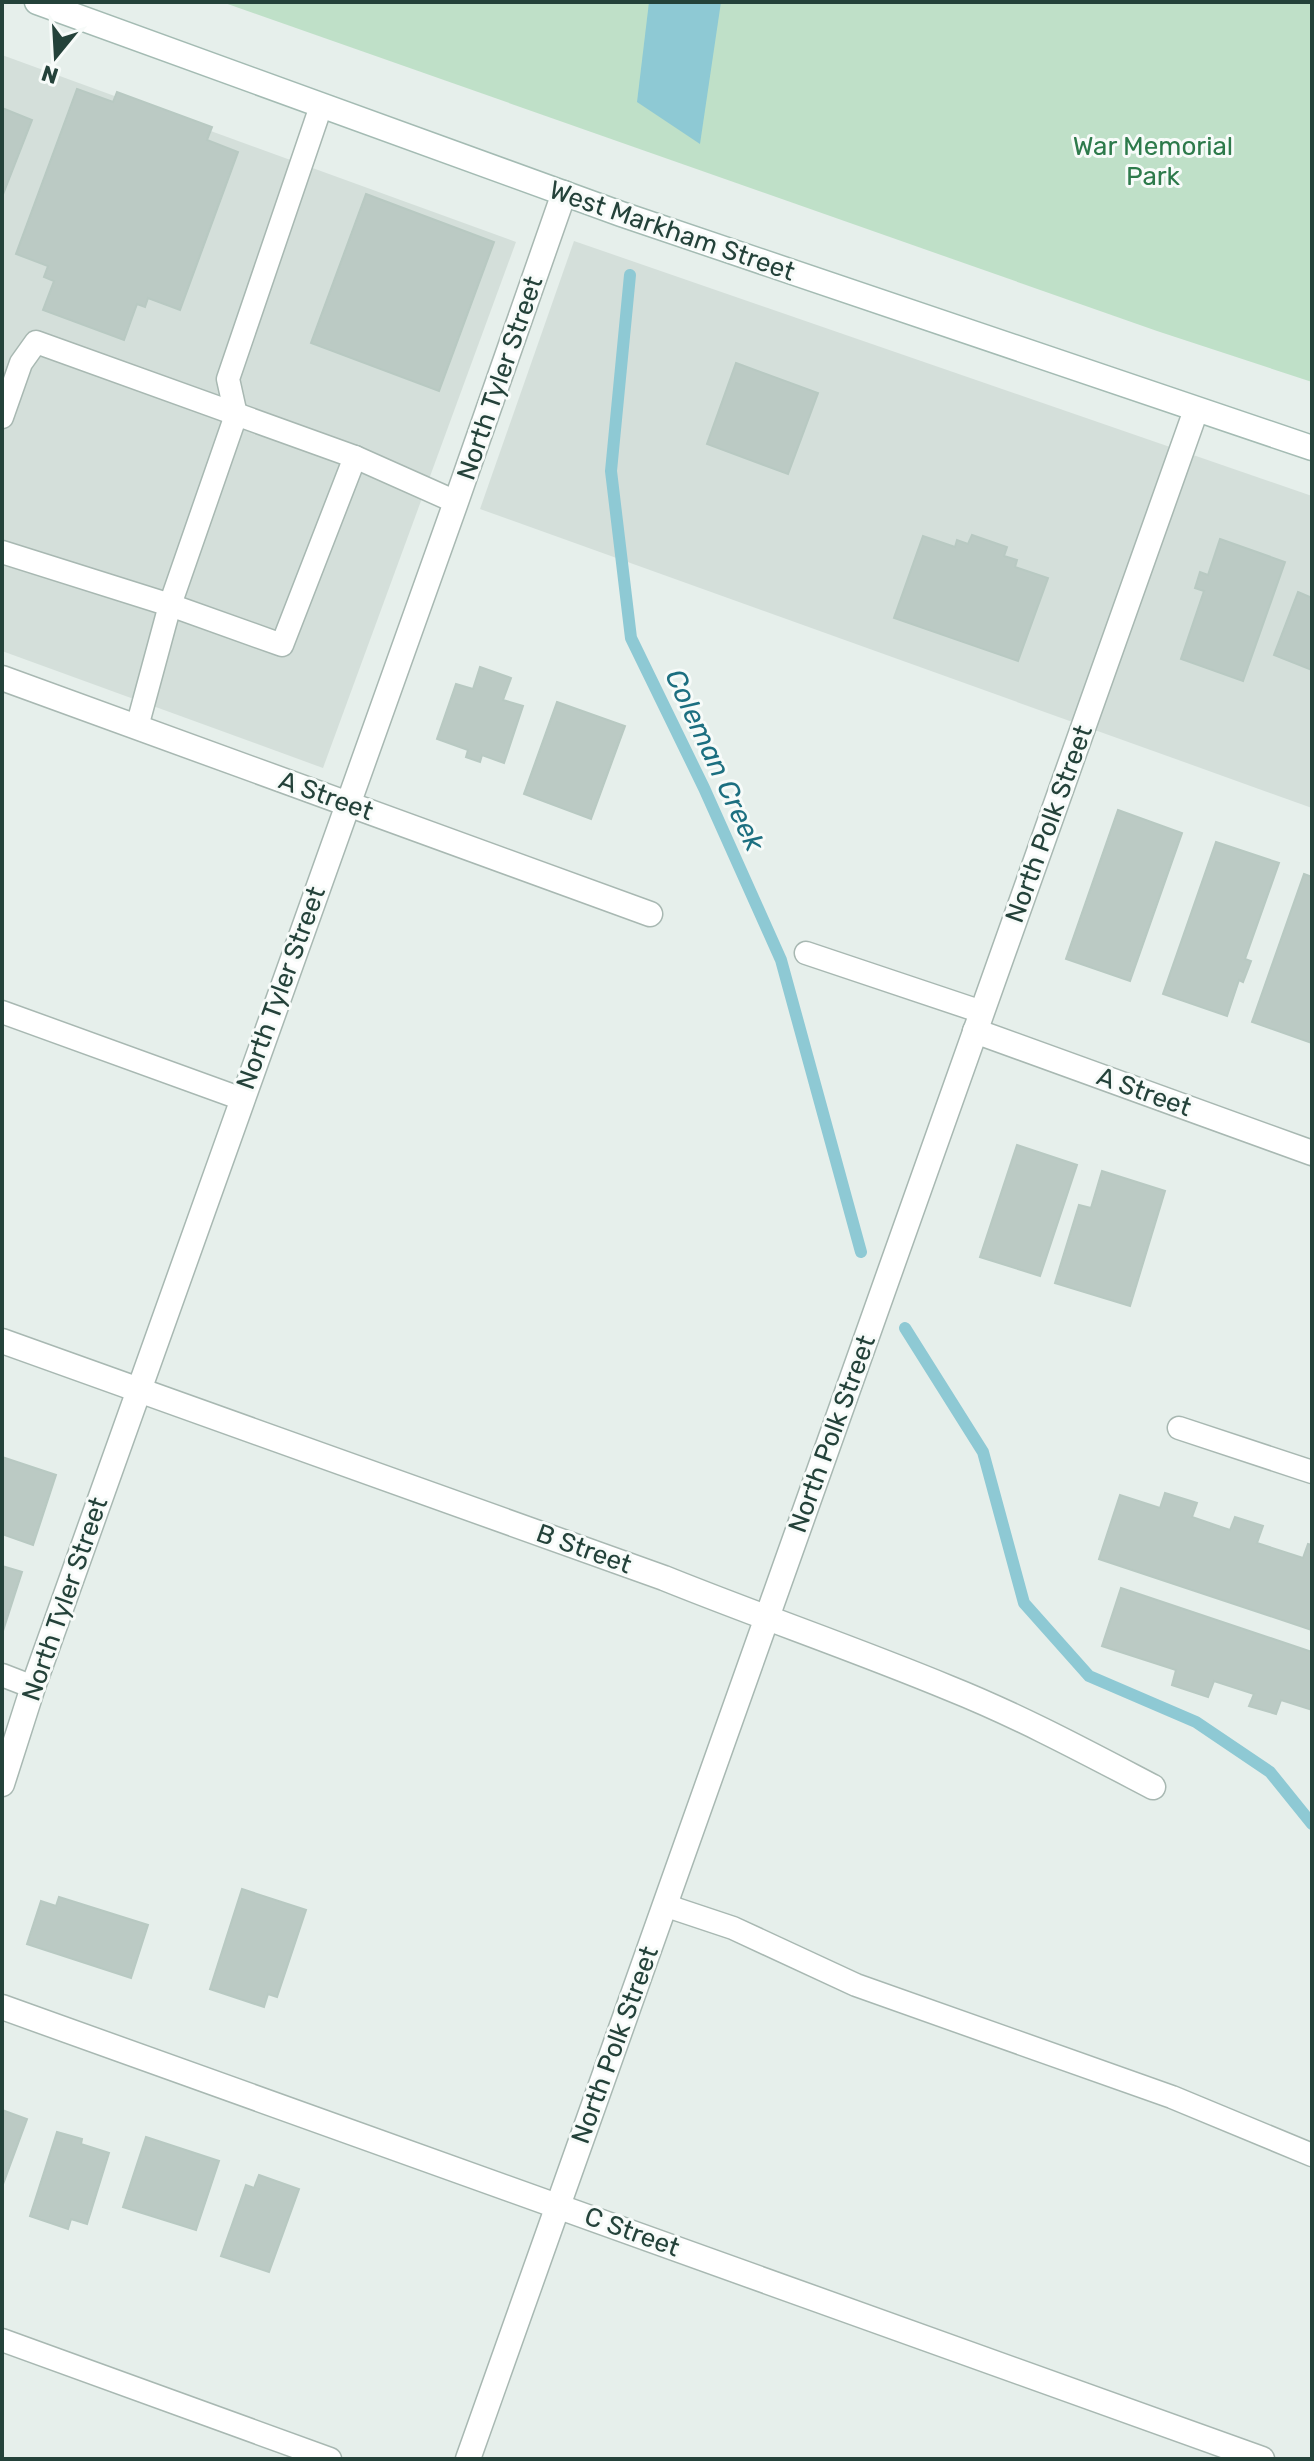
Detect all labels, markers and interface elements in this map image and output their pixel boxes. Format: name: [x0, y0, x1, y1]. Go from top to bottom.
north arrow: [16, 16, 96, 96]
text: N: [38, 59, 62, 90]
park label: War Memorial Park: [1073, 131, 1233, 192]
street label: West Markham Street: [545, 174, 799, 288]
street label: North Tyler Street: [451, 272, 549, 484]
water label: Coleman Creek: [658, 664, 772, 857]
street label: North Polk Street: [999, 721, 1099, 927]
street label: A Street: [275, 765, 377, 827]
street label: North Tyler Street: [230, 882, 332, 1094]
street label: A Street: [1093, 1061, 1195, 1123]
street label: North Polk Street: [782, 1331, 882, 1537]
street label: North Tyler Street: [16, 1493, 114, 1705]
street label: B Street: [532, 1518, 636, 1580]
street label: North Polk Street: [565, 1942, 665, 2148]
street label: C Street: [580, 2201, 684, 2263]

